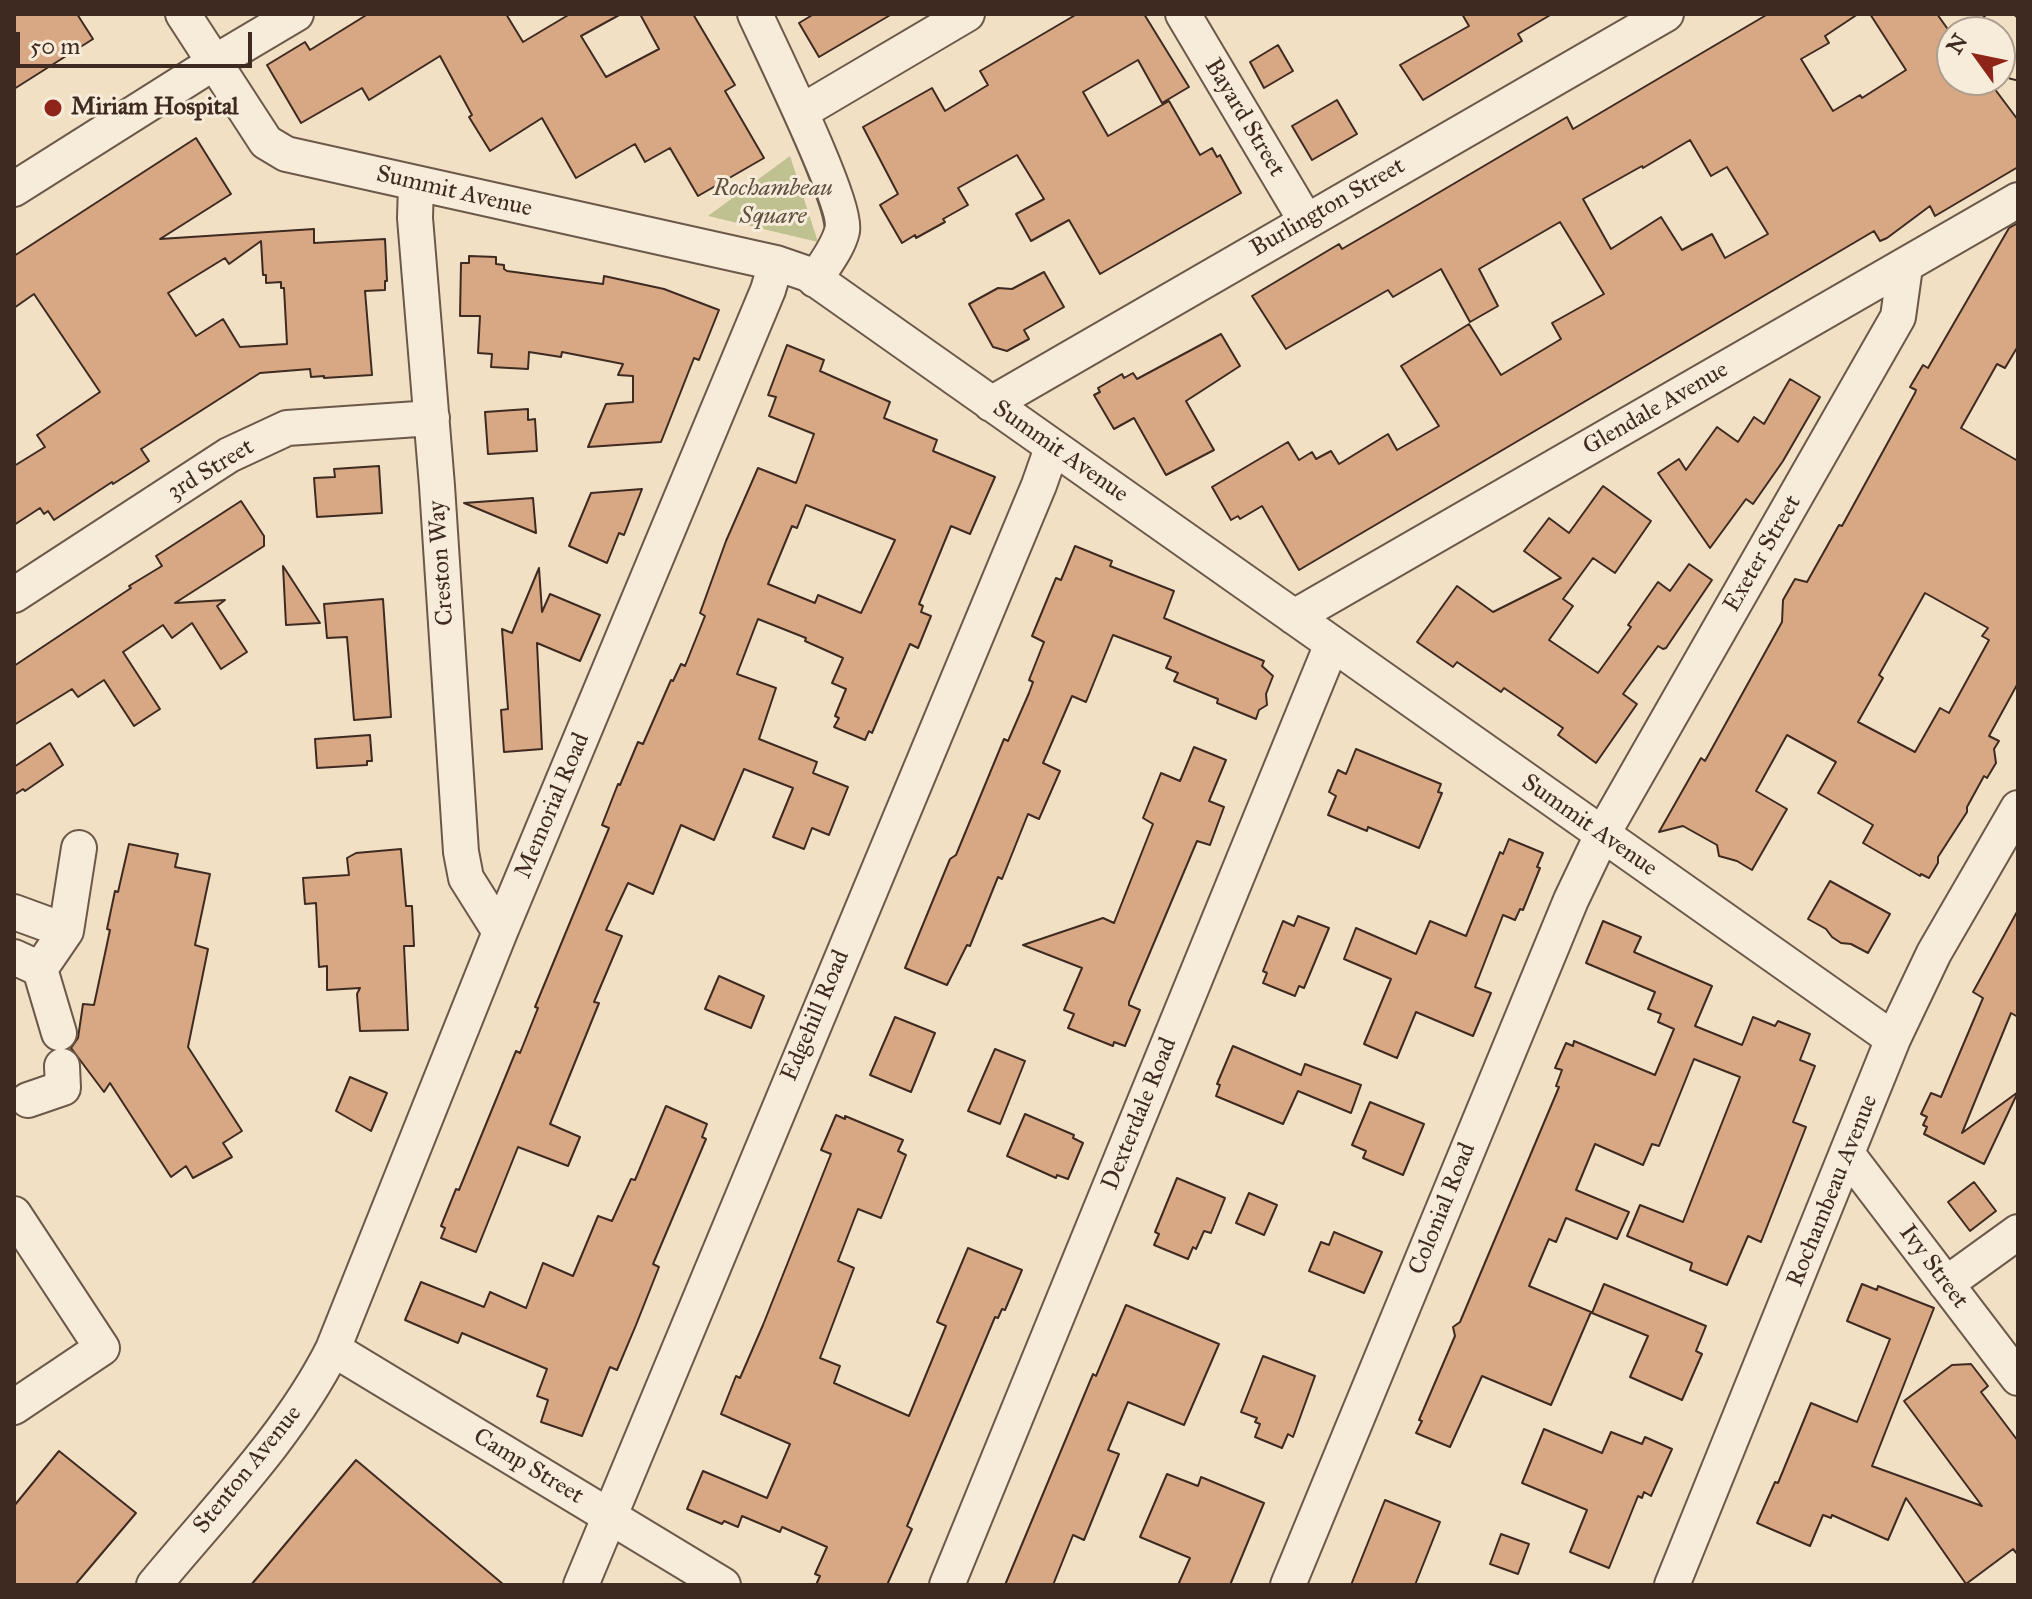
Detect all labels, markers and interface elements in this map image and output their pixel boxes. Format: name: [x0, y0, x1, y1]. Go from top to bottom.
scale bar: [20, 16, 256, 66]
north arrow: [1936, 16, 2016, 96]
text: N: [1941, 29, 1974, 59]
text: 50 m: [30, 31, 80, 61]
street label: Bayard Street: [1197, 54, 1291, 182]
place label: Miriam Hospital: [71, 94, 239, 122]
marker: Miriam Hospital: [42, 97, 64, 119]
street label: Burlington Street: [1246, 152, 1410, 264]
street label: Summit Avenue: [373, 160, 535, 224]
park label: Rochambeau Square: [713, 175, 833, 231]
street label: Glendale Avenue: [1578, 356, 1734, 462]
street label: Summit Avenue: [987, 395, 1133, 509]
street label: 3rd Street: [163, 433, 259, 507]
street label: Exeter Street: [1718, 491, 1808, 617]
street label: Creston Way: [423, 499, 461, 627]
street label: Memorial Road: [509, 729, 597, 883]
street label: Summit Avenue: [1516, 769, 1662, 883]
street label: Edgehill Road: [775, 946, 857, 1086]
street label: Dexterdale Road: [1096, 1034, 1184, 1194]
street label: Rochambeau Avenue: [1781, 1091, 1885, 1291]
street label: Colonial Road: [1403, 1139, 1483, 1279]
street label: Ivy Street: [1892, 1219, 1974, 1315]
street label: Stenton Avenue: [188, 1400, 308, 1540]
street label: Camp Street: [468, 1423, 588, 1511]

